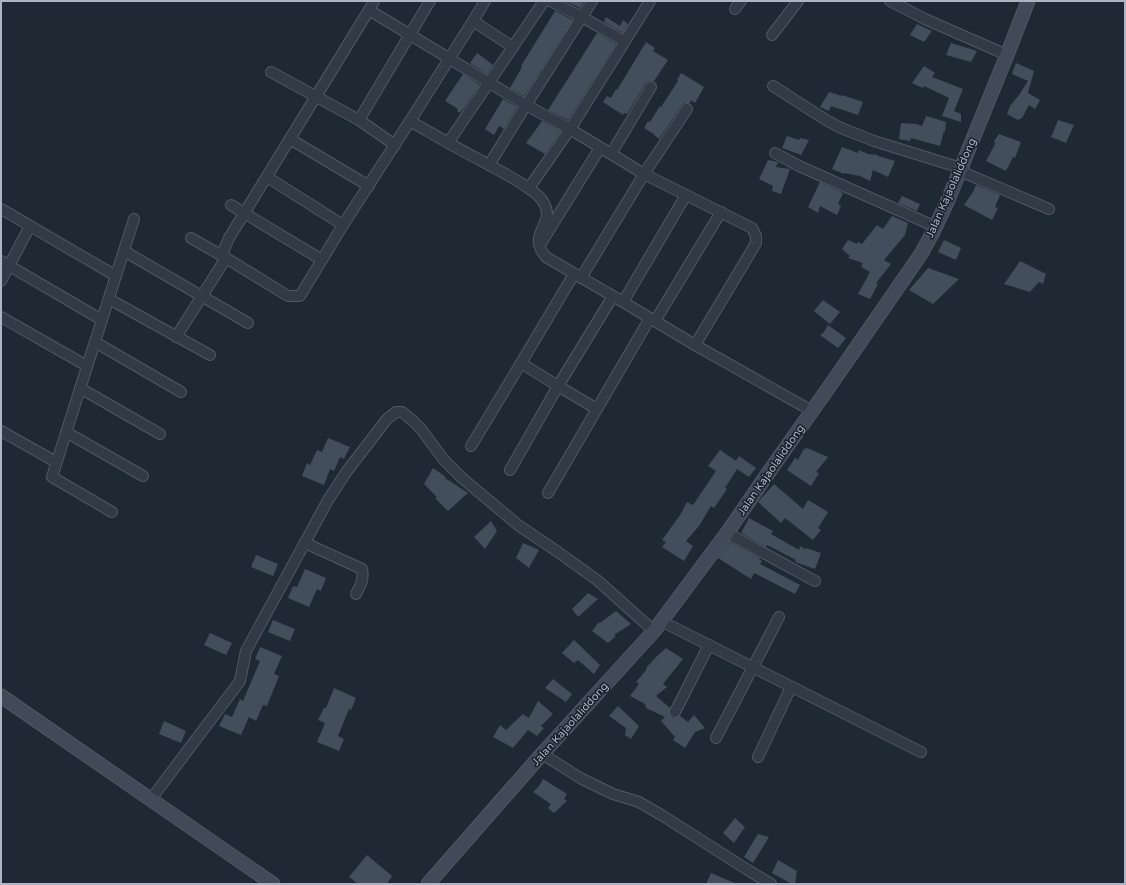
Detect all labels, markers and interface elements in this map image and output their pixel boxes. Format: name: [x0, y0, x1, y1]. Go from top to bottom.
street label: Jalan Kajaolaliddong: [923, 136, 979, 240]
street label: Jalan Kajaolaliddong: [735, 422, 807, 518]
street label: Jalan Kajaolaliddong: [529, 680, 611, 768]

